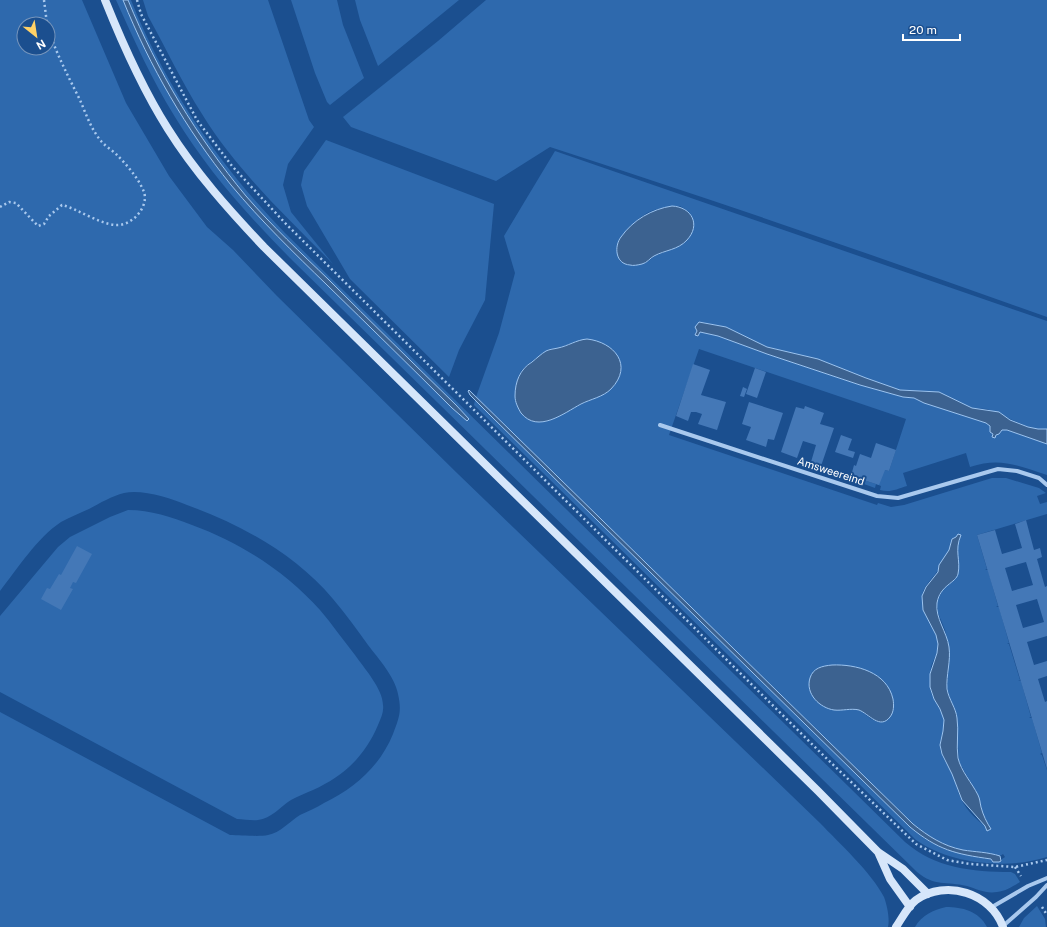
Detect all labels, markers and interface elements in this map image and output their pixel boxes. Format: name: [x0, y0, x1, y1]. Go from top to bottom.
north arrow: [16, 16, 56, 56]
scale bar: [903, 16, 960, 42]
text: 20 m: [909, 23, 937, 37]
text: N: [34, 37, 48, 52]
street label: Amsweereind: [796, 454, 866, 488]

